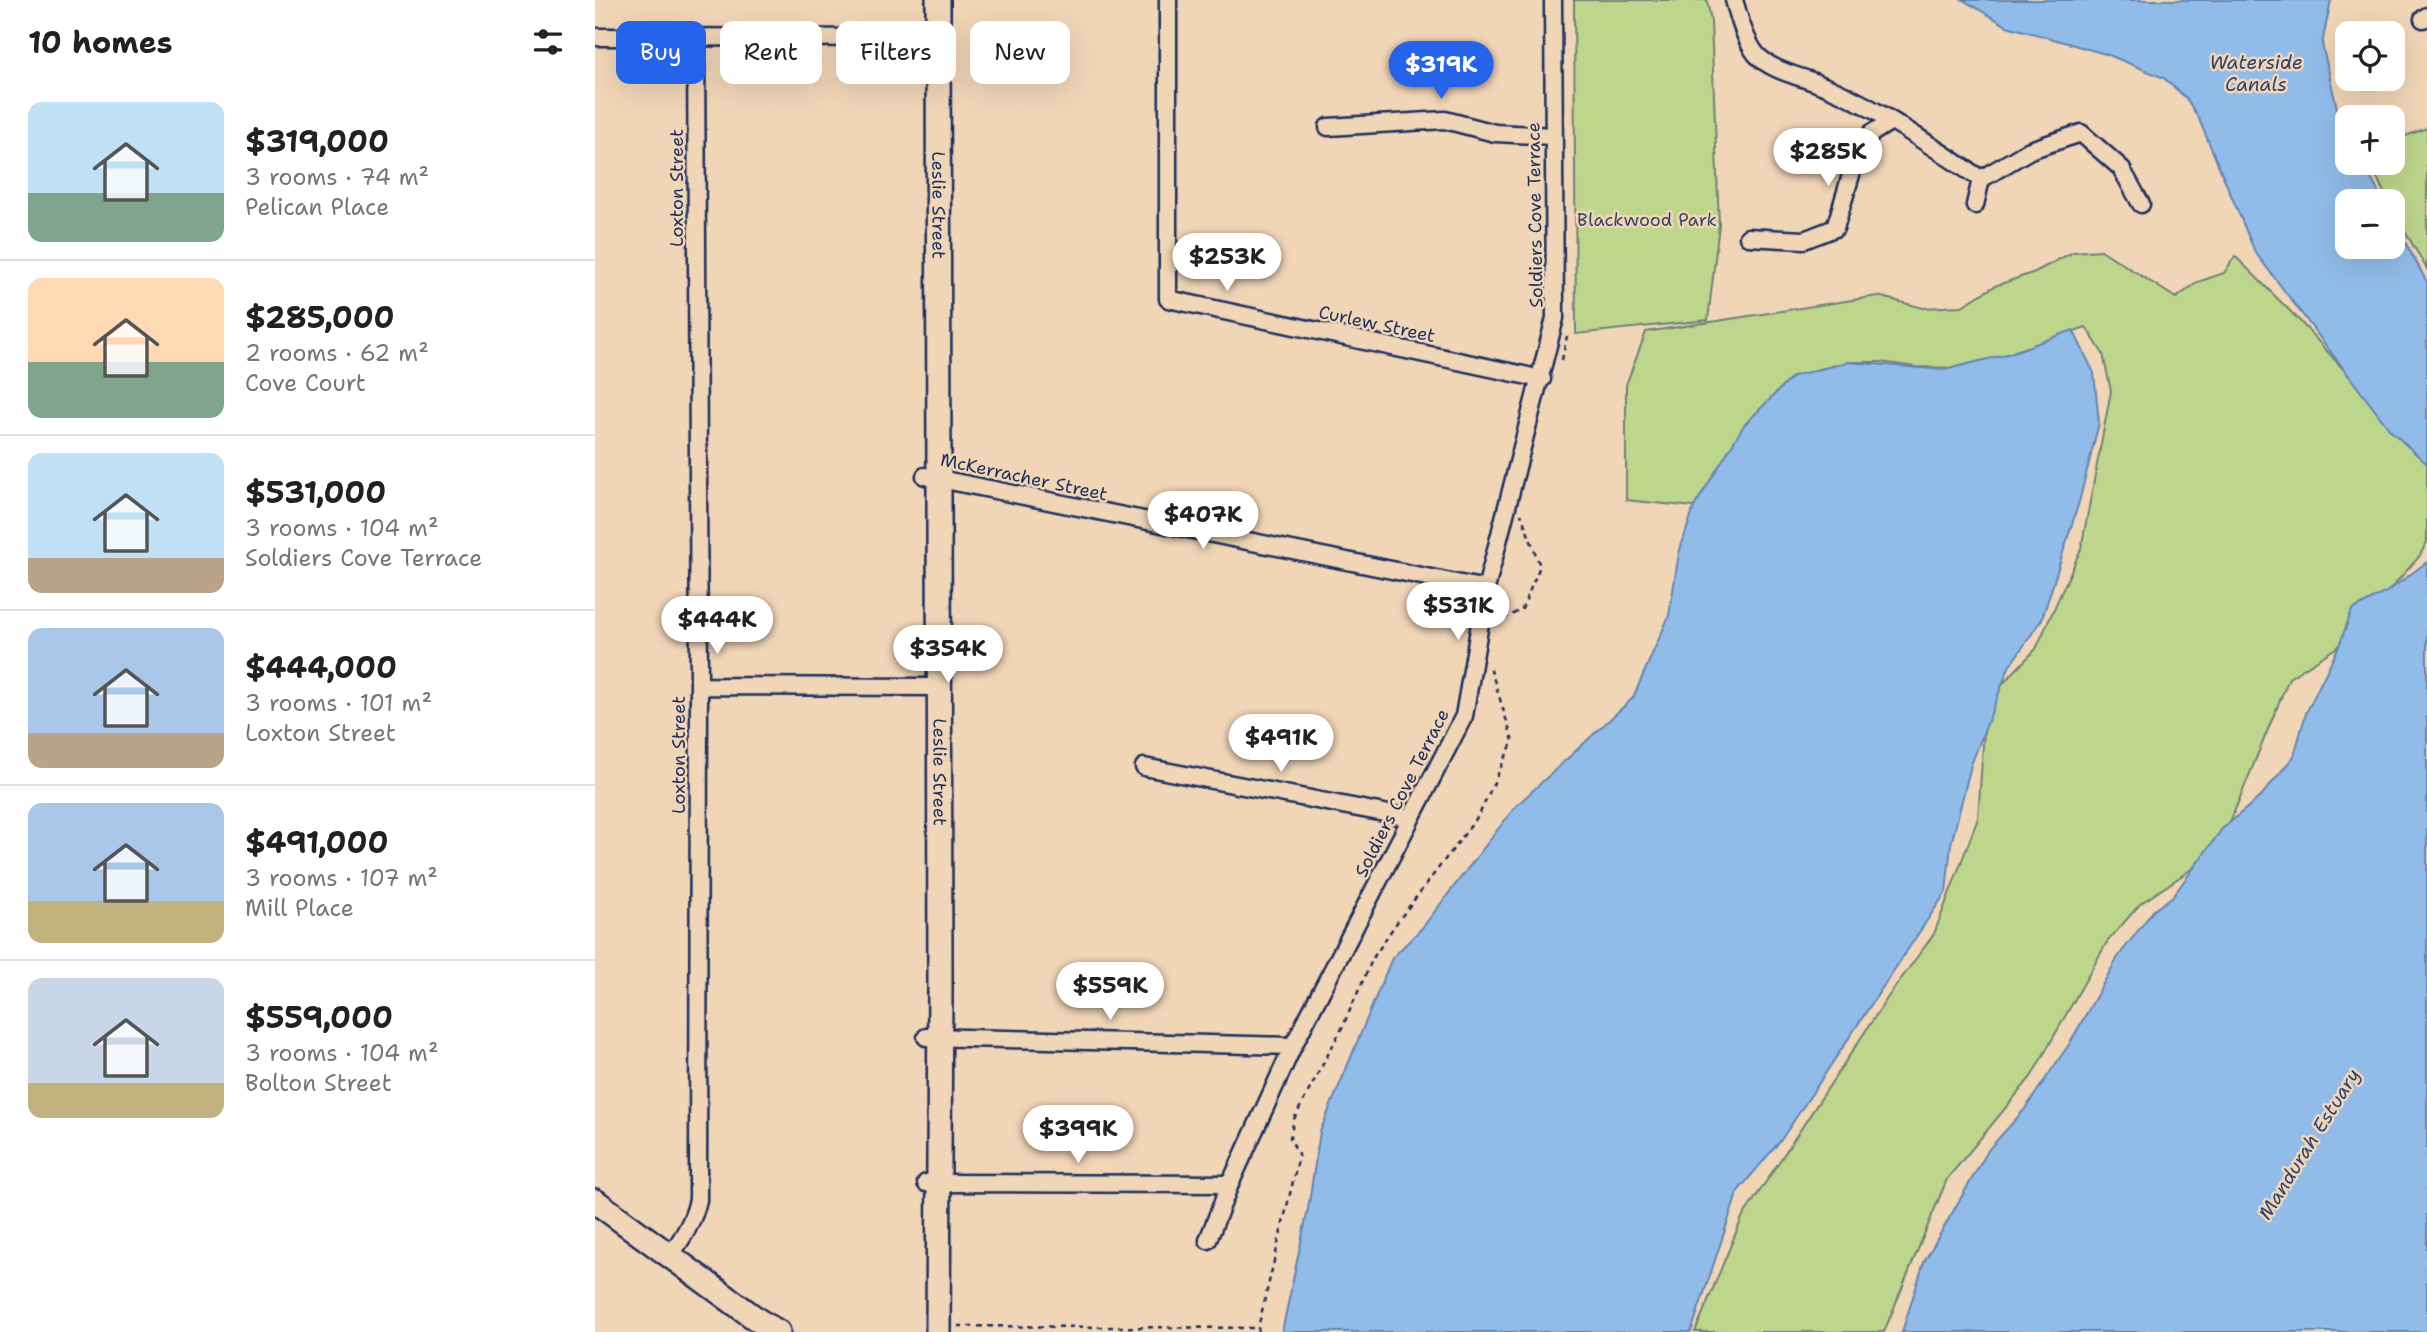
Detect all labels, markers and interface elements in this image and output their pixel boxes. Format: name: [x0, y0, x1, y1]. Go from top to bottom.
chip: Buy: [616, 21, 706, 84]
chip: Rent: [720, 21, 822, 84]
chip: Filters: [836, 21, 956, 84]
chip: New: [970, 21, 1070, 84]
map controls: [2335, 21, 2405, 259]
button: locate: [2335, 21, 2405, 91]
text: 10 homes: [28, 22, 173, 63]
icon: filters: [529, 23, 567, 61]
pin: $319K: [1392, 42, 1490, 101]
text: $319K: [1405, 49, 1477, 79]
water label: Waterside Canals: [2209, 50, 2303, 97]
button: +: [2335, 105, 2405, 175]
text: $319,000: [245, 121, 389, 162]
street label: Soldiers Cove Terrace: [1521, 122, 1549, 308]
pin: $285K: [1779, 128, 1877, 188]
street label: Loxton Street: [665, 129, 689, 247]
icon: home: [84, 130, 168, 214]
text: $285K: [1789, 136, 1867, 166]
street label: Leslie Street: [926, 151, 951, 259]
text: 3 rooms · 74 m²: [245, 162, 429, 192]
button: −: [2335, 189, 2405, 259]
text: Pelican Place: [245, 192, 389, 222]
park label: Blackwood Park: [1577, 208, 1717, 232]
pin: $253K: [1178, 233, 1276, 293]
text: $253K: [1188, 241, 1266, 271]
text: $285,000: [245, 297, 395, 338]
street label: Curlew Street: [1316, 300, 1438, 348]
icon: home: [84, 306, 168, 390]
text: 2 rooms · 62 m²: [245, 338, 429, 368]
text: Cove Court: [245, 368, 366, 398]
street label: McKerracher Street: [938, 448, 1110, 506]
text: $531,000: [245, 472, 386, 513]
icon: home: [84, 481, 168, 565]
pin: $407K: [1154, 491, 1252, 551]
text: $407K: [1163, 499, 1243, 529]
text: 3 rooms · 104 m²: [245, 513, 438, 543]
text: Soldiers Cove Terrace: [245, 543, 482, 573]
pin: $531K: [1409, 582, 1507, 642]
text: $531K: [1422, 590, 1494, 620]
pin: $444K: [668, 596, 766, 656]
text: $444K: [677, 604, 757, 634]
pin: $354K: [899, 626, 997, 685]
text: $354K: [909, 633, 987, 663]
text: $444,000: [245, 647, 397, 688]
icon: home: [84, 656, 168, 740]
text: 3 rooms · 101 m²: [245, 688, 432, 718]
street label: Loxton Street: [667, 696, 691, 814]
street label: Soldiers Cove Terrace: [1349, 705, 1455, 881]
pin: $491K: [1232, 714, 1330, 774]
text: Loxton Street: [245, 718, 396, 748]
street label: Leslie Street: [927, 718, 952, 826]
text: $491K: [1245, 722, 1317, 752]
text: $491,000: [245, 822, 388, 863]
icon: home: [84, 831, 168, 915]
text: 3 rooms · 107 m²: [245, 863, 438, 893]
text: Mill Place: [245, 893, 354, 923]
pin: $559K: [1061, 962, 1159, 1022]
text: $559K: [1072, 970, 1148, 1000]
text: $559,000: [245, 997, 393, 1038]
icon: home: [84, 1006, 168, 1090]
text: 3 rooms · 104 m²: [245, 1038, 438, 1068]
water label: Mandurah Estuary: [2252, 1064, 2366, 1224]
text: Bolton Street: [245, 1068, 392, 1098]
pin: $399K: [1029, 1106, 1127, 1165]
text: $399K: [1039, 1113, 1117, 1143]

